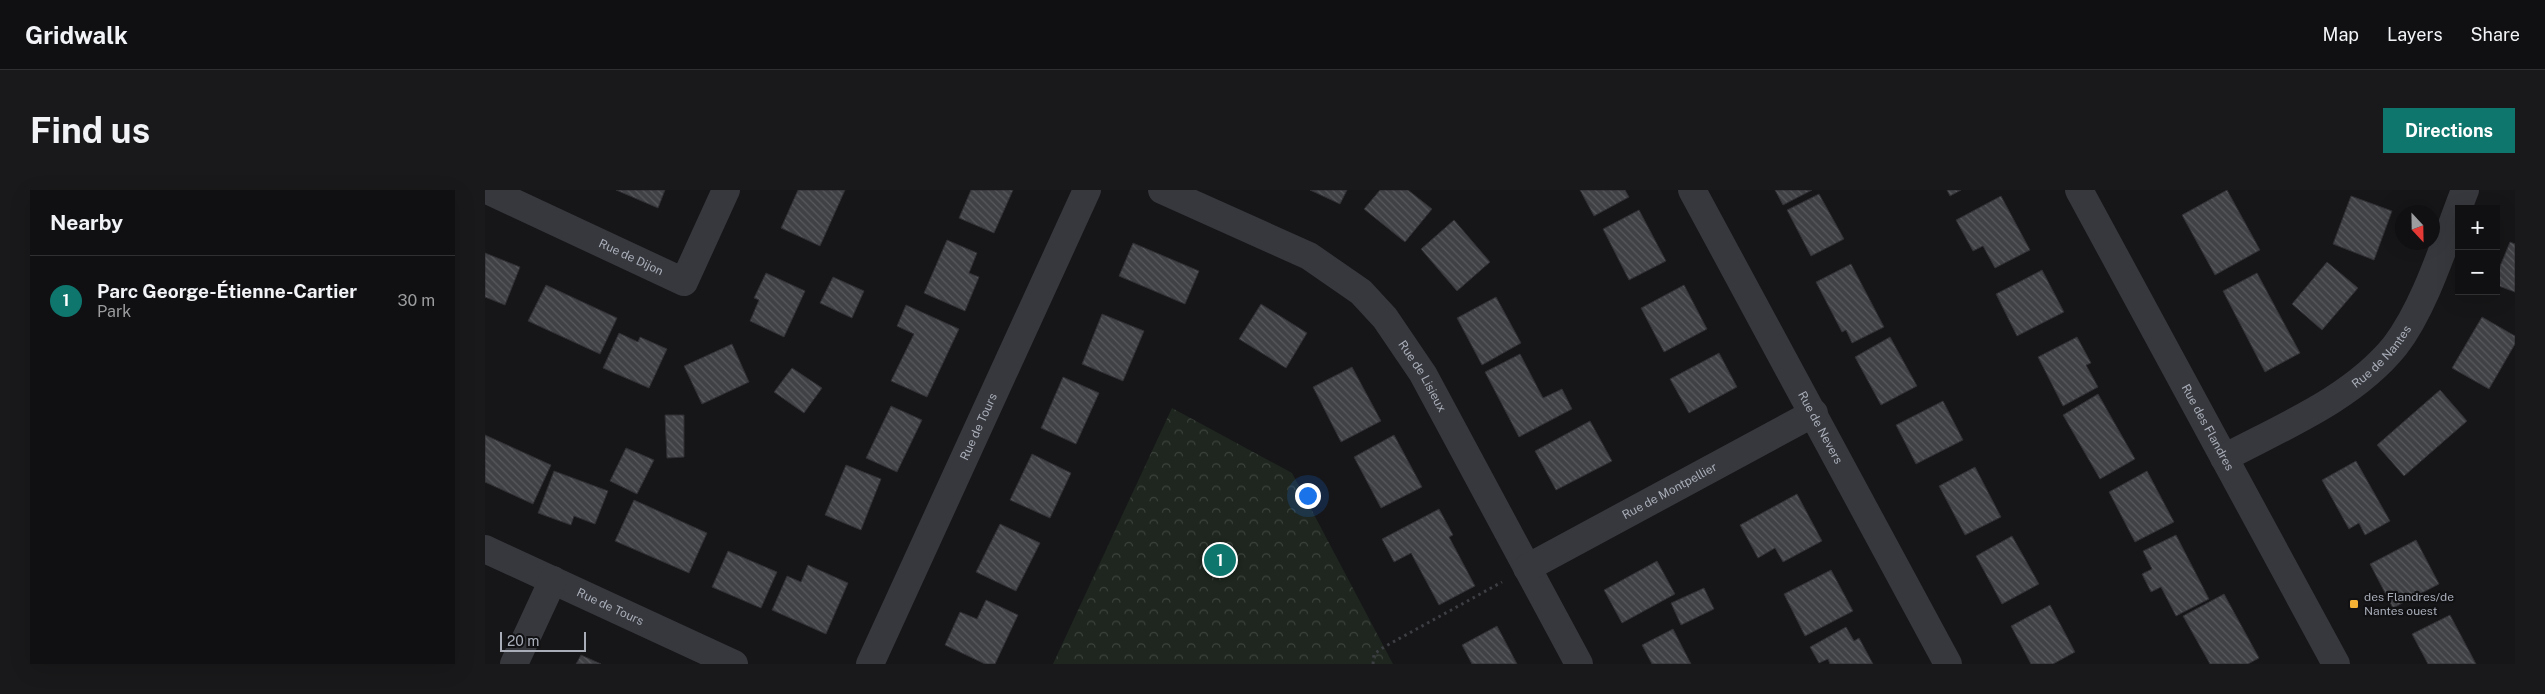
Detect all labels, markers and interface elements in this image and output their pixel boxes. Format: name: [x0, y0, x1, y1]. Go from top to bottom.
text: Gridwalk: [25, 21, 128, 49]
text: Map: [2323, 24, 2359, 45]
text: Layers: [2387, 24, 2443, 45]
text: Share: [2471, 24, 2520, 45]
button: Directions: [2383, 108, 2515, 153]
text: Find us: [30, 110, 150, 151]
north arrow: [2395, 205, 2440, 250]
map controls: [2455, 205, 2500, 295]
button: +: [2455, 205, 2500, 250]
text: Nearby: [50, 210, 123, 235]
street label: Rue de Dijon: [597, 236, 666, 278]
button: −: [2455, 250, 2500, 295]
text: Parc George-Étienne-Cartier: [97, 280, 357, 302]
text: 1: [63, 291, 69, 310]
text: 30 m: [398, 291, 435, 310]
text: Park: [97, 302, 131, 321]
street label: Rue de Nantes: [2349, 323, 2414, 391]
street label: Rue de Lisieux: [1395, 338, 1449, 414]
street label: Rue des Flandres: [2179, 382, 2237, 473]
street label: Rue de Nevers: [1795, 389, 1846, 466]
street label: Rue de Tours: [957, 391, 1000, 462]
street label: Rue de Montpellier: [1620, 460, 1720, 522]
your location: [1295, 483, 1321, 509]
pin: 1: [1204, 541, 1236, 579]
street label: Rue de Tours: [575, 585, 646, 628]
place label: des Flandres/de Nantes ouest: [2364, 590, 2454, 618]
marker: des Flandres/de Nantes ouest: [2348, 598, 2360, 610]
scale bar: [500, 629, 586, 652]
text: 20 m: [507, 633, 539, 649]

